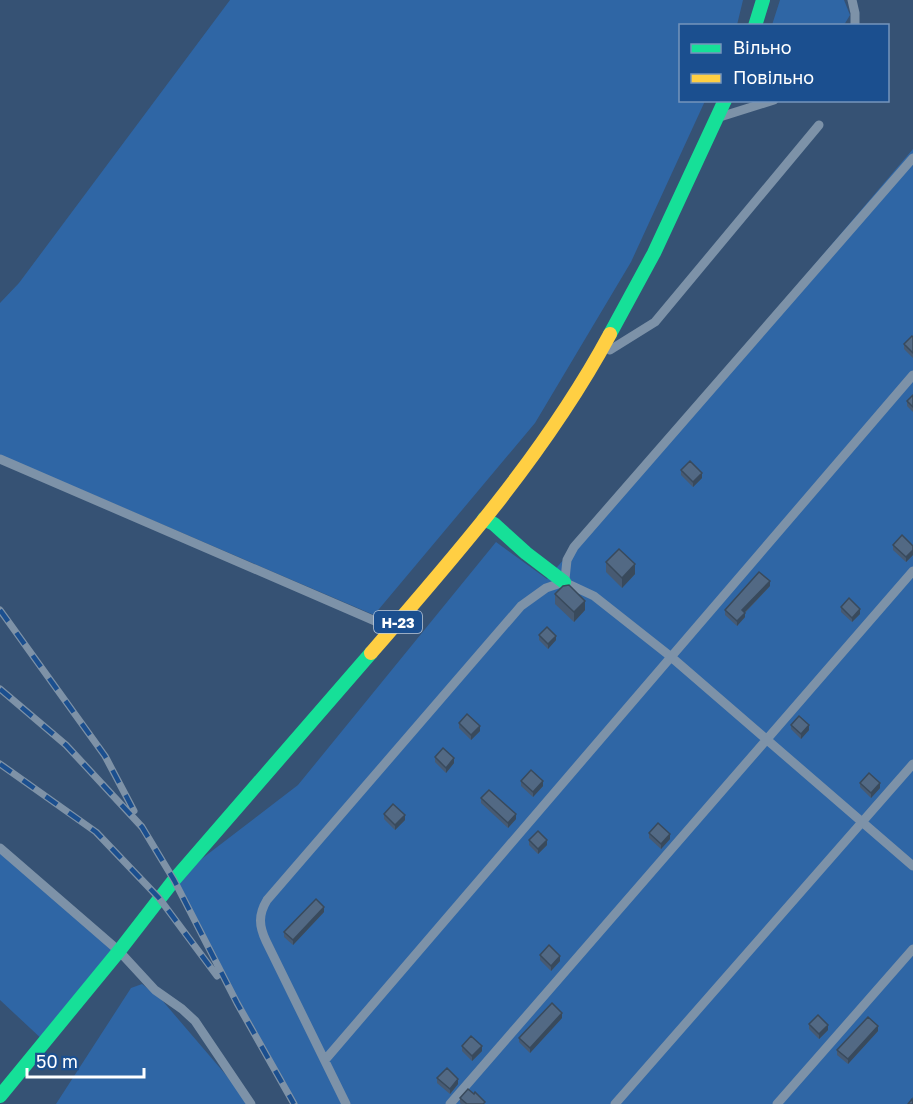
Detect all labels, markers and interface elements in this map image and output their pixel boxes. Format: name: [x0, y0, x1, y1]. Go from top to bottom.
legend: [679, 24, 889, 102]
text: Вільно: [733, 36, 792, 58]
text: Повільно: [733, 66, 814, 88]
road number: Н-23: [374, 611, 422, 633]
scale bar: [27, 1041, 144, 1079]
text: 50 m: [36, 1050, 78, 1072]

